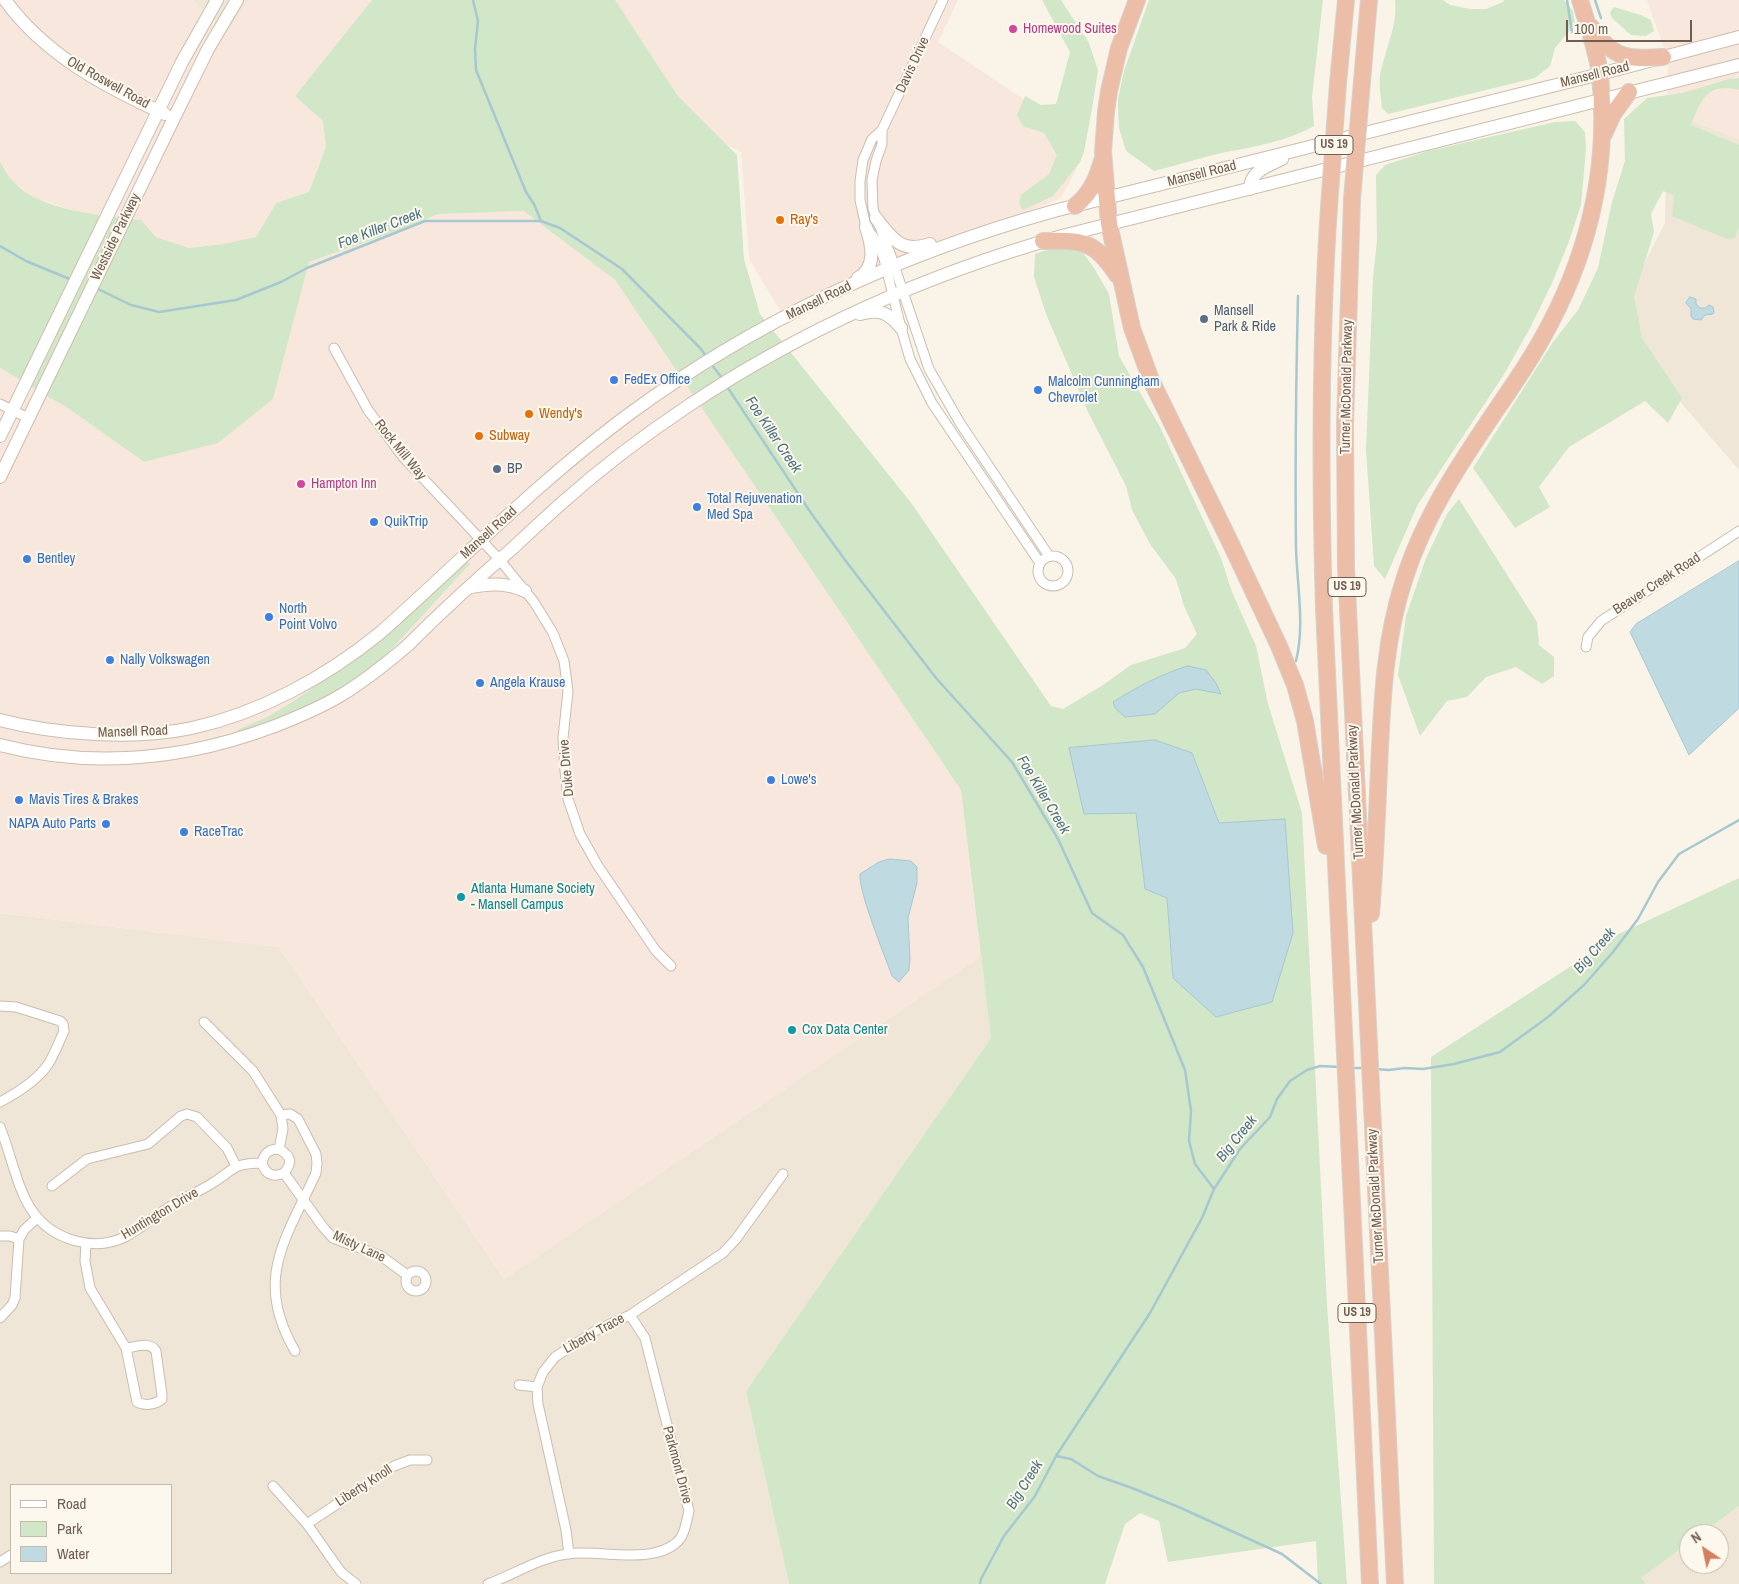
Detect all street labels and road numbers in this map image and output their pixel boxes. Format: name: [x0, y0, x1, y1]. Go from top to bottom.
street label: Davis Drive: [893, 34, 933, 96]
street label: Old Roswell Road: [64, 53, 152, 113]
street label: Mansell Road: [1559, 58, 1631, 92]
road number: US 19: [1315, 136, 1353, 154]
street label: Mansell Road: [1166, 157, 1238, 191]
street label: Westside Parkway: [88, 191, 144, 283]
street label: Mansell Road: [784, 278, 854, 324]
street label: Turner McDonald Parkway: [1337, 319, 1357, 455]
street label: Rock Mill Way: [371, 416, 429, 484]
street label: Mansell Road: [457, 503, 521, 563]
street label: Beaver Creek Road: [1610, 550, 1704, 618]
road number: US 19: [1328, 578, 1366, 596]
street label: Mansell Road: [98, 722, 168, 742]
street label: Turner McDonald Parkway: [1344, 724, 1368, 860]
street label: Duke Drive: [556, 739, 578, 797]
street label: Turner McDonald Parkway: [1364, 1128, 1388, 1264]
street label: Huntington Drive: [118, 1184, 202, 1244]
street label: Misty Lane: [330, 1228, 388, 1266]
road number: US 19: [1338, 1304, 1376, 1322]
street label: Liberty Trace: [561, 1310, 627, 1358]
street label: Parkmont Drive: [659, 1424, 695, 1506]
street label: Liberty Knoll: [333, 1462, 395, 1510]

